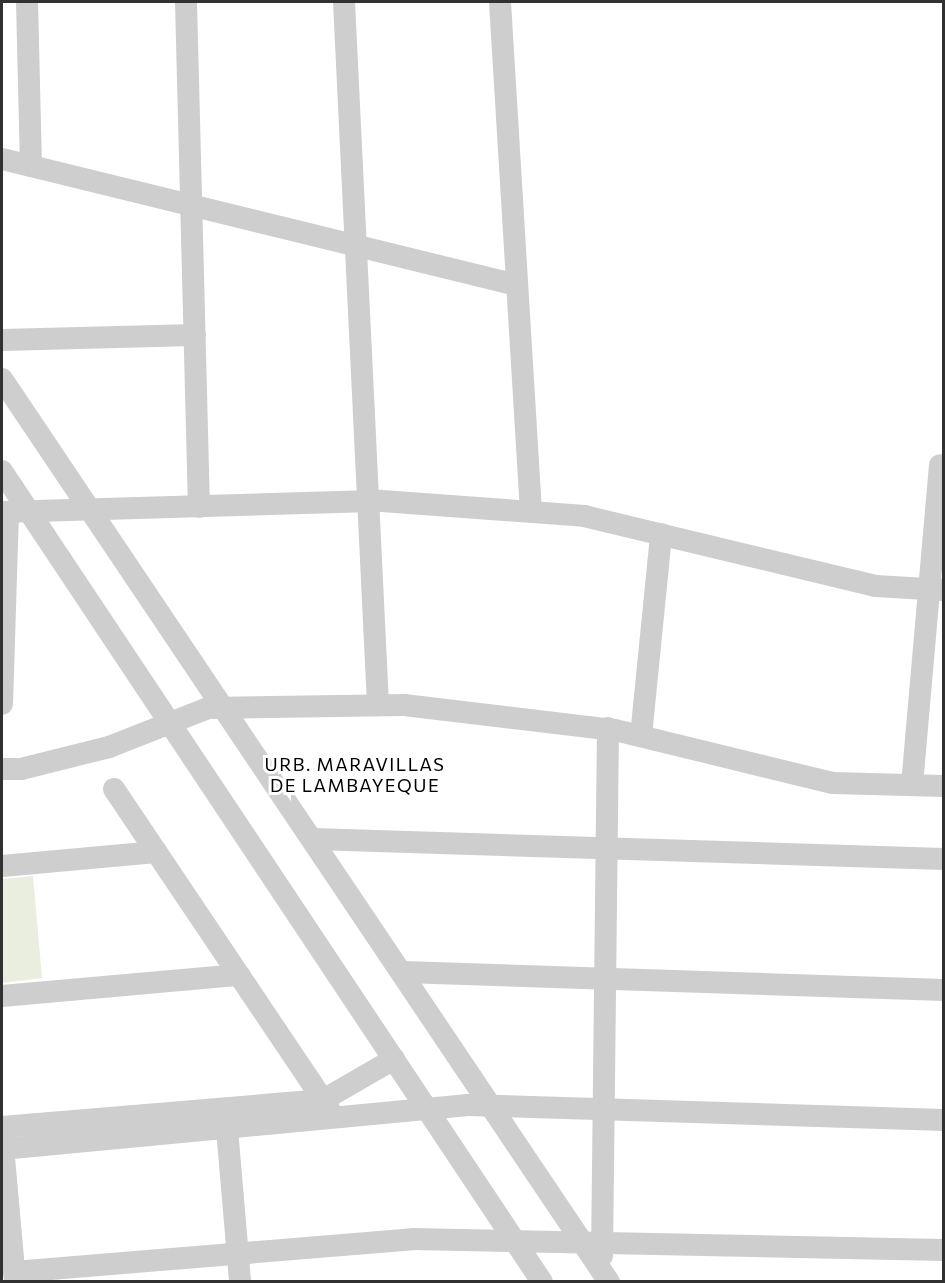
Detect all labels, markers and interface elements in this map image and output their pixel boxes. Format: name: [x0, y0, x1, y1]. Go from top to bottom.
district label: URB. MARAVILLAS DE LAMBAYEQUE: [265, 754, 445, 796]

